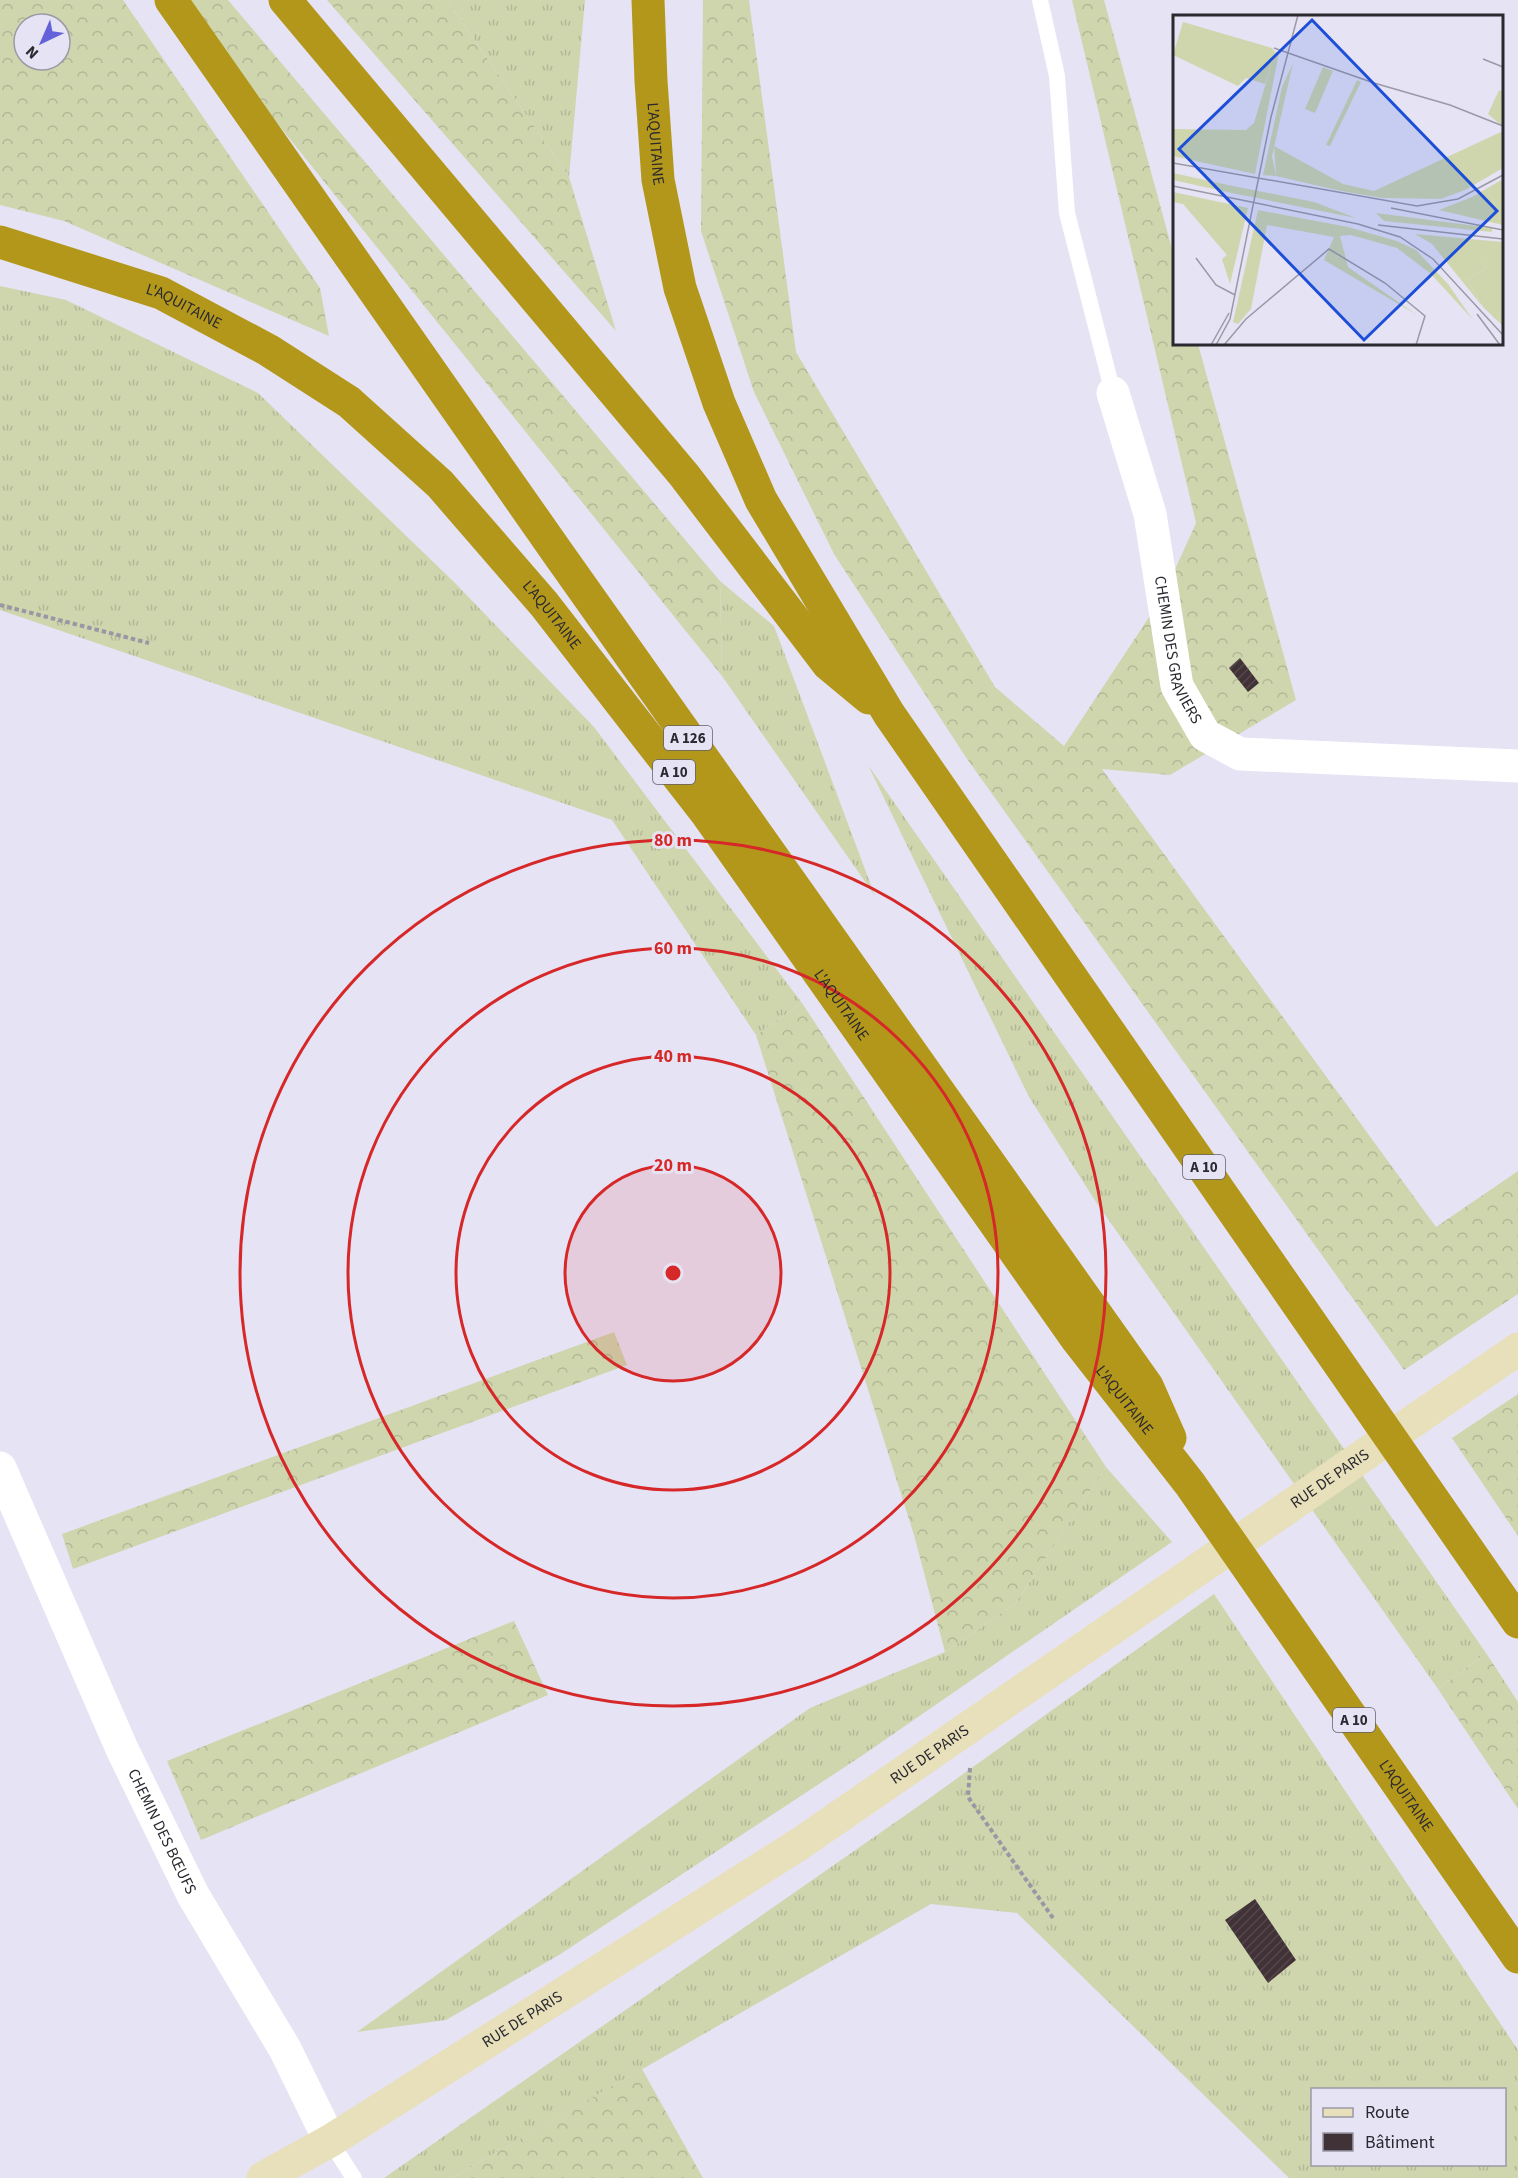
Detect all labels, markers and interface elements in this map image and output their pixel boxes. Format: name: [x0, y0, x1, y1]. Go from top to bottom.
north arrow: [12, 12, 72, 72]
inset map: [1173, 15, 1503, 345]
text: N: [21, 40, 44, 64]
street label: L'AQUITAINE: [642, 102, 670, 187]
street label: L'AQUITAINE: [143, 278, 226, 334]
street label: CHEMIN DES GRAVIERS: [1149, 574, 1207, 728]
street label: L'AQUITAINE: [517, 576, 586, 654]
road number: A 126: [664, 726, 712, 750]
road number: A 10: [653, 760, 695, 784]
text: 80 m: [654, 828, 692, 853]
text: 60 m: [654, 936, 692, 961]
street label: L'AQUITAINE: [809, 965, 874, 1045]
text: 40 m: [654, 1044, 692, 1069]
text: 20 m: [654, 1153, 692, 1178]
road number: A 10: [1183, 1155, 1225, 1179]
centre of rings: [663, 1263, 683, 1283]
street label: L'AQUITAINE: [1090, 1361, 1159, 1439]
street label: RUE DE PARIS: [1286, 1444, 1374, 1514]
road number: A 10: [1333, 1708, 1375, 1732]
street label: RUE DE PARIS: [886, 1719, 973, 1789]
street label: L'AQUITAINE: [1374, 1755, 1439, 1836]
street label: CHEMIN DES BŒUFS: [122, 1765, 202, 1898]
street label: RUE DE PARIS: [478, 1986, 567, 2053]
legend: [1311, 2088, 1506, 2166]
text: Route: [1365, 2100, 1409, 2125]
text: Bâtiment: [1365, 2130, 1435, 2155]

